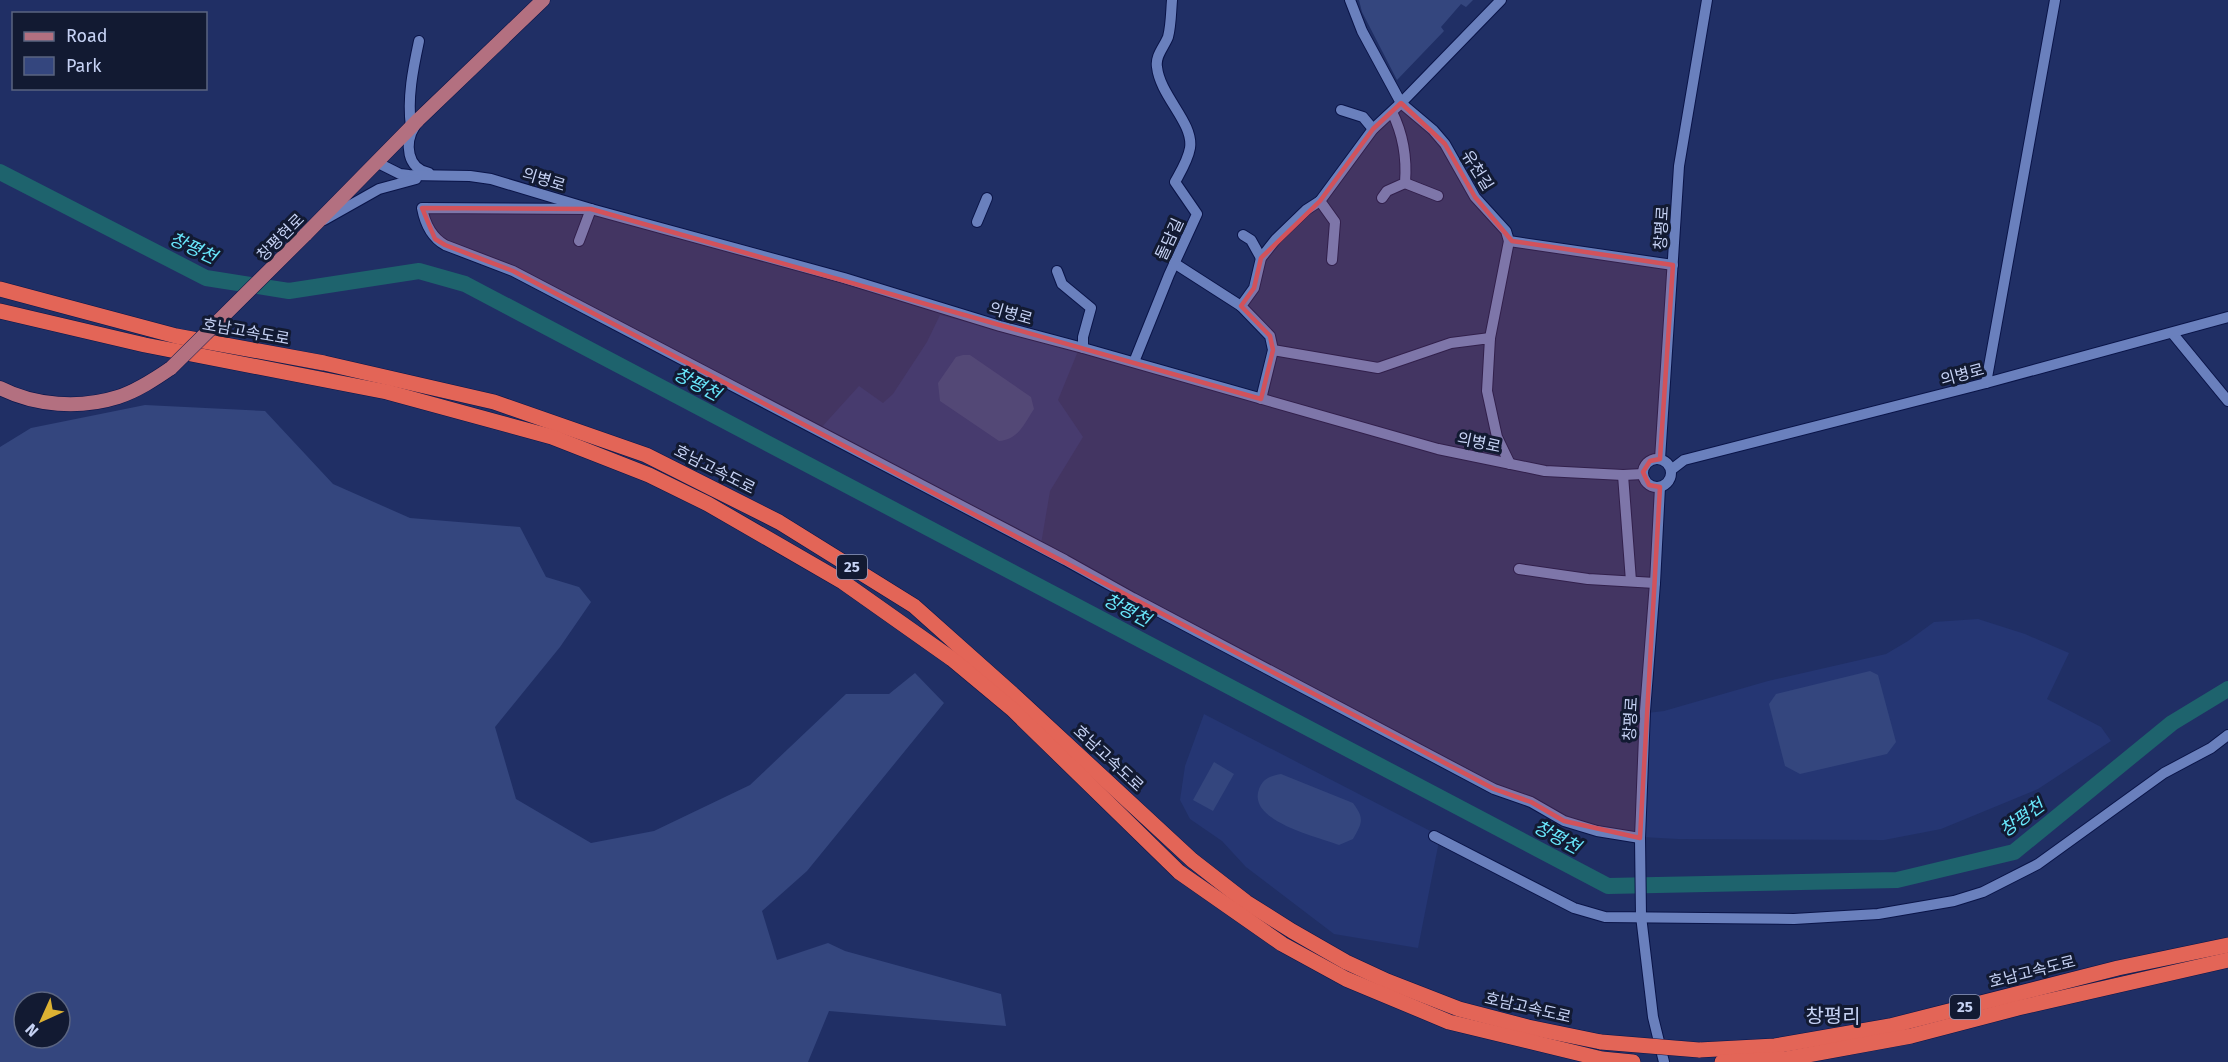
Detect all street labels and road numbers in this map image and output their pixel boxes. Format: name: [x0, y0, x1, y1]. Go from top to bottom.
street label: 유천길: [1458, 147, 1497, 194]
street label: 의병로: [520, 164, 568, 195]
street label: 창평로: [1651, 205, 1672, 251]
street label: 창평현로: [253, 210, 308, 265]
street label: 돌담길: [1152, 215, 1187, 263]
street label: 의병로: [987, 298, 1035, 329]
street label: 호남고속도로: [201, 314, 291, 349]
street label: 의병로: [1938, 360, 1986, 389]
street label: 의병로: [1455, 429, 1503, 456]
street label: 호남고속도로: [671, 441, 759, 498]
road number: 25: [837, 555, 867, 579]
street label: 창평로: [1620, 696, 1641, 742]
street label: 호남고속도로: [1070, 721, 1148, 796]
street label: 호남고속도로: [1987, 952, 2078, 991]
street label: 호남고속도로: [1483, 988, 1573, 1027]
road number: 25: [1950, 995, 1980, 1019]

